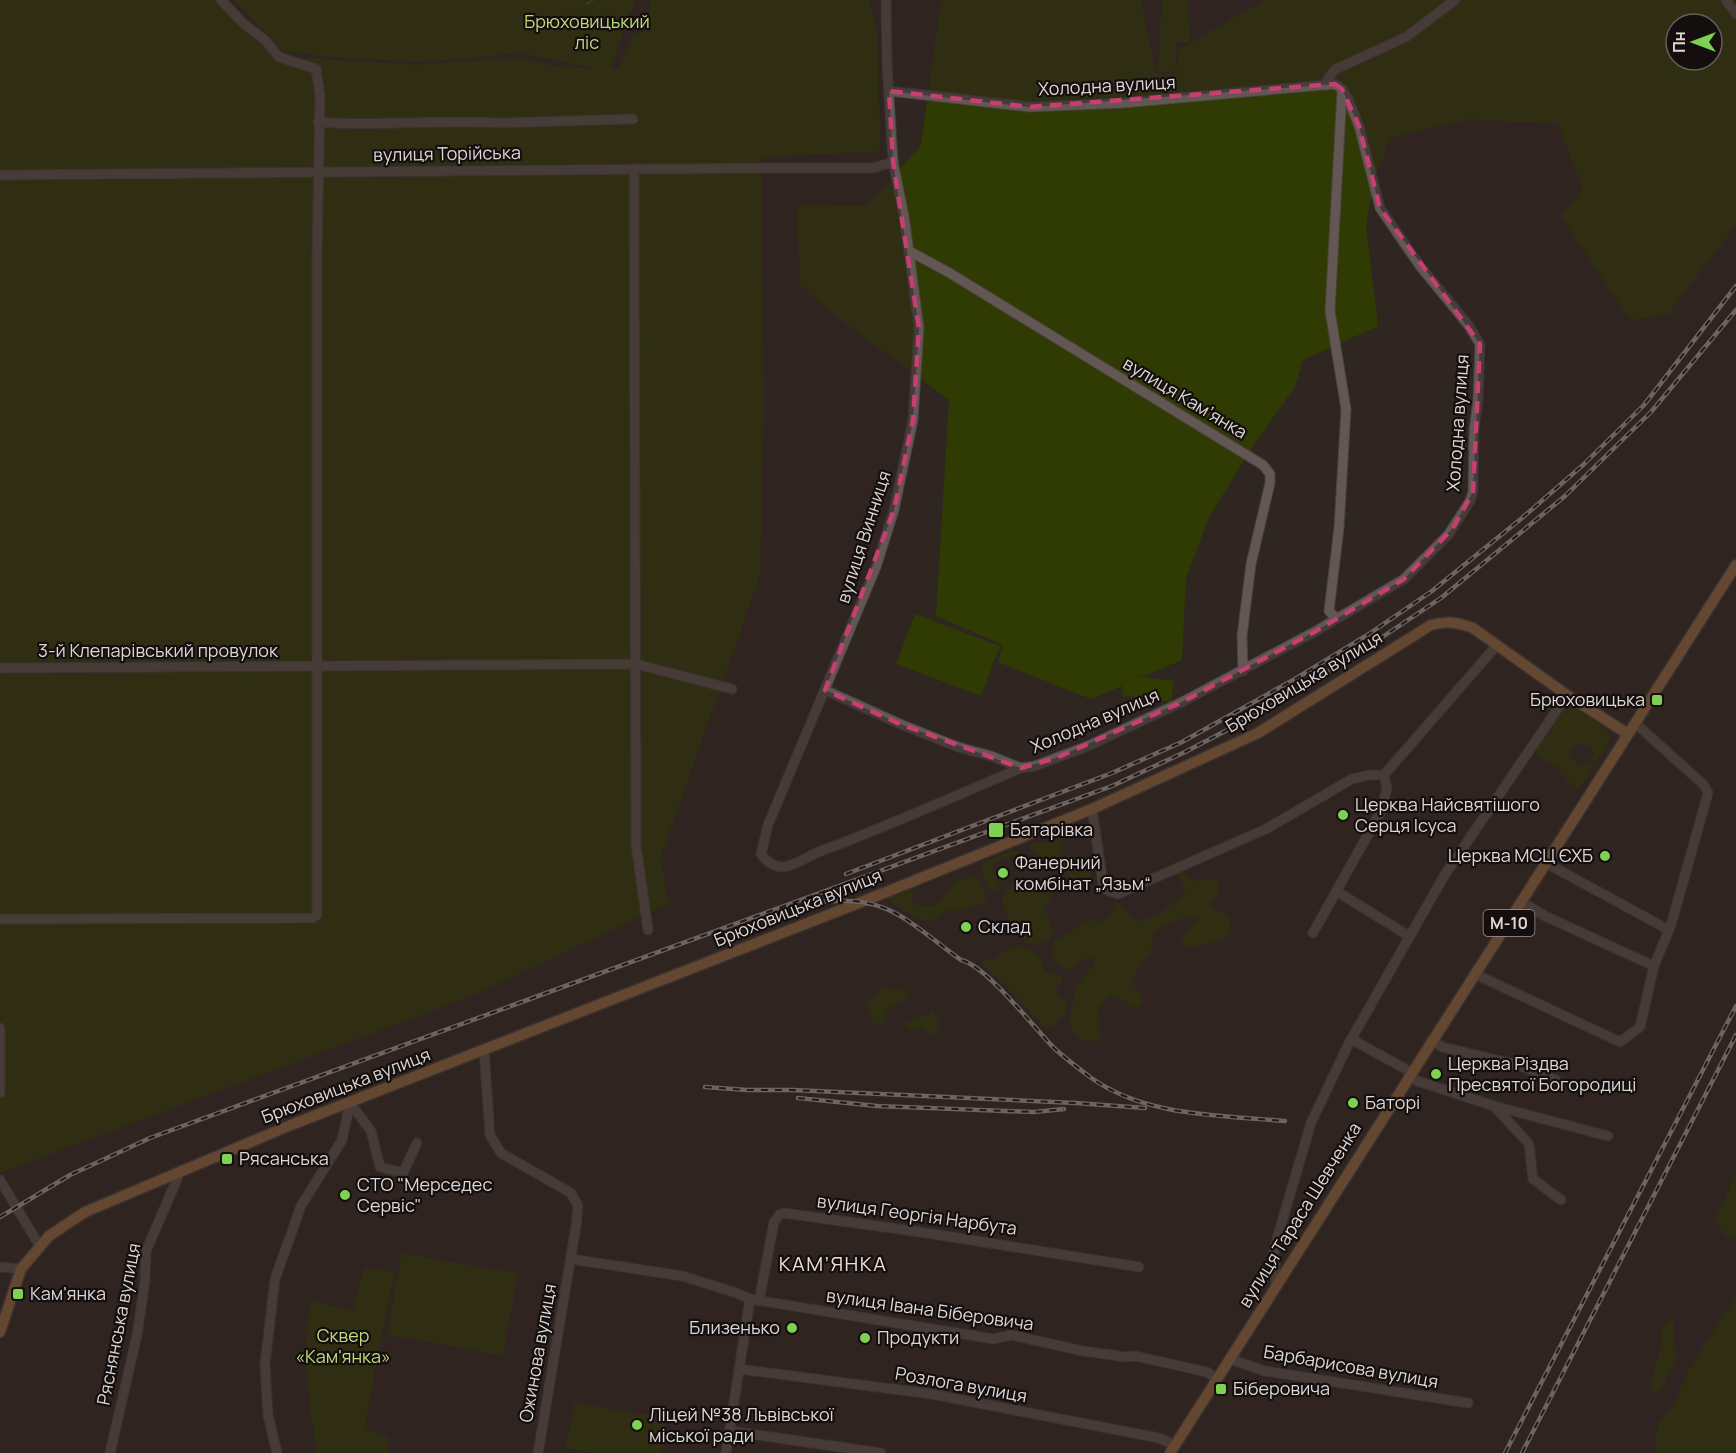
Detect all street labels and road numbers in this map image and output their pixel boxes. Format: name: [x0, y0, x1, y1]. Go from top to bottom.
street label: Холодна вулиця: [1038, 69, 1176, 101]
street label: вулиця Торійська: [373, 140, 521, 166]
street label: вулиця Камʼянка: [1119, 351, 1252, 444]
street label: Холодна вулиця: [1440, 353, 1474, 492]
street label: вулиця Винниця: [830, 467, 896, 606]
street label: Брюховицька вулиця: [1221, 625, 1386, 738]
street label: 3-й Клепарівський провулок: [38, 638, 279, 662]
street label: Холодна вулиця: [1027, 682, 1163, 758]
street label: Брюховицька вулиця: [710, 862, 885, 952]
road number: М-10: [1484, 910, 1534, 936]
street label: Брюховицька вулиця: [258, 1042, 433, 1128]
street label: вулиця Тараса Шевченка: [1232, 1117, 1366, 1312]
street label: вулиця Георгія Нарбута: [816, 1188, 1019, 1240]
street label: Ряснянська вулиця: [91, 1241, 145, 1407]
street label: Ожинова вулиця: [513, 1282, 561, 1424]
street label: вулиця Івана Біберовича: [825, 1283, 1035, 1335]
street label: Барбарисова вулиця: [1262, 1339, 1440, 1393]
street label: Розлога вулиця: [893, 1361, 1029, 1407]

